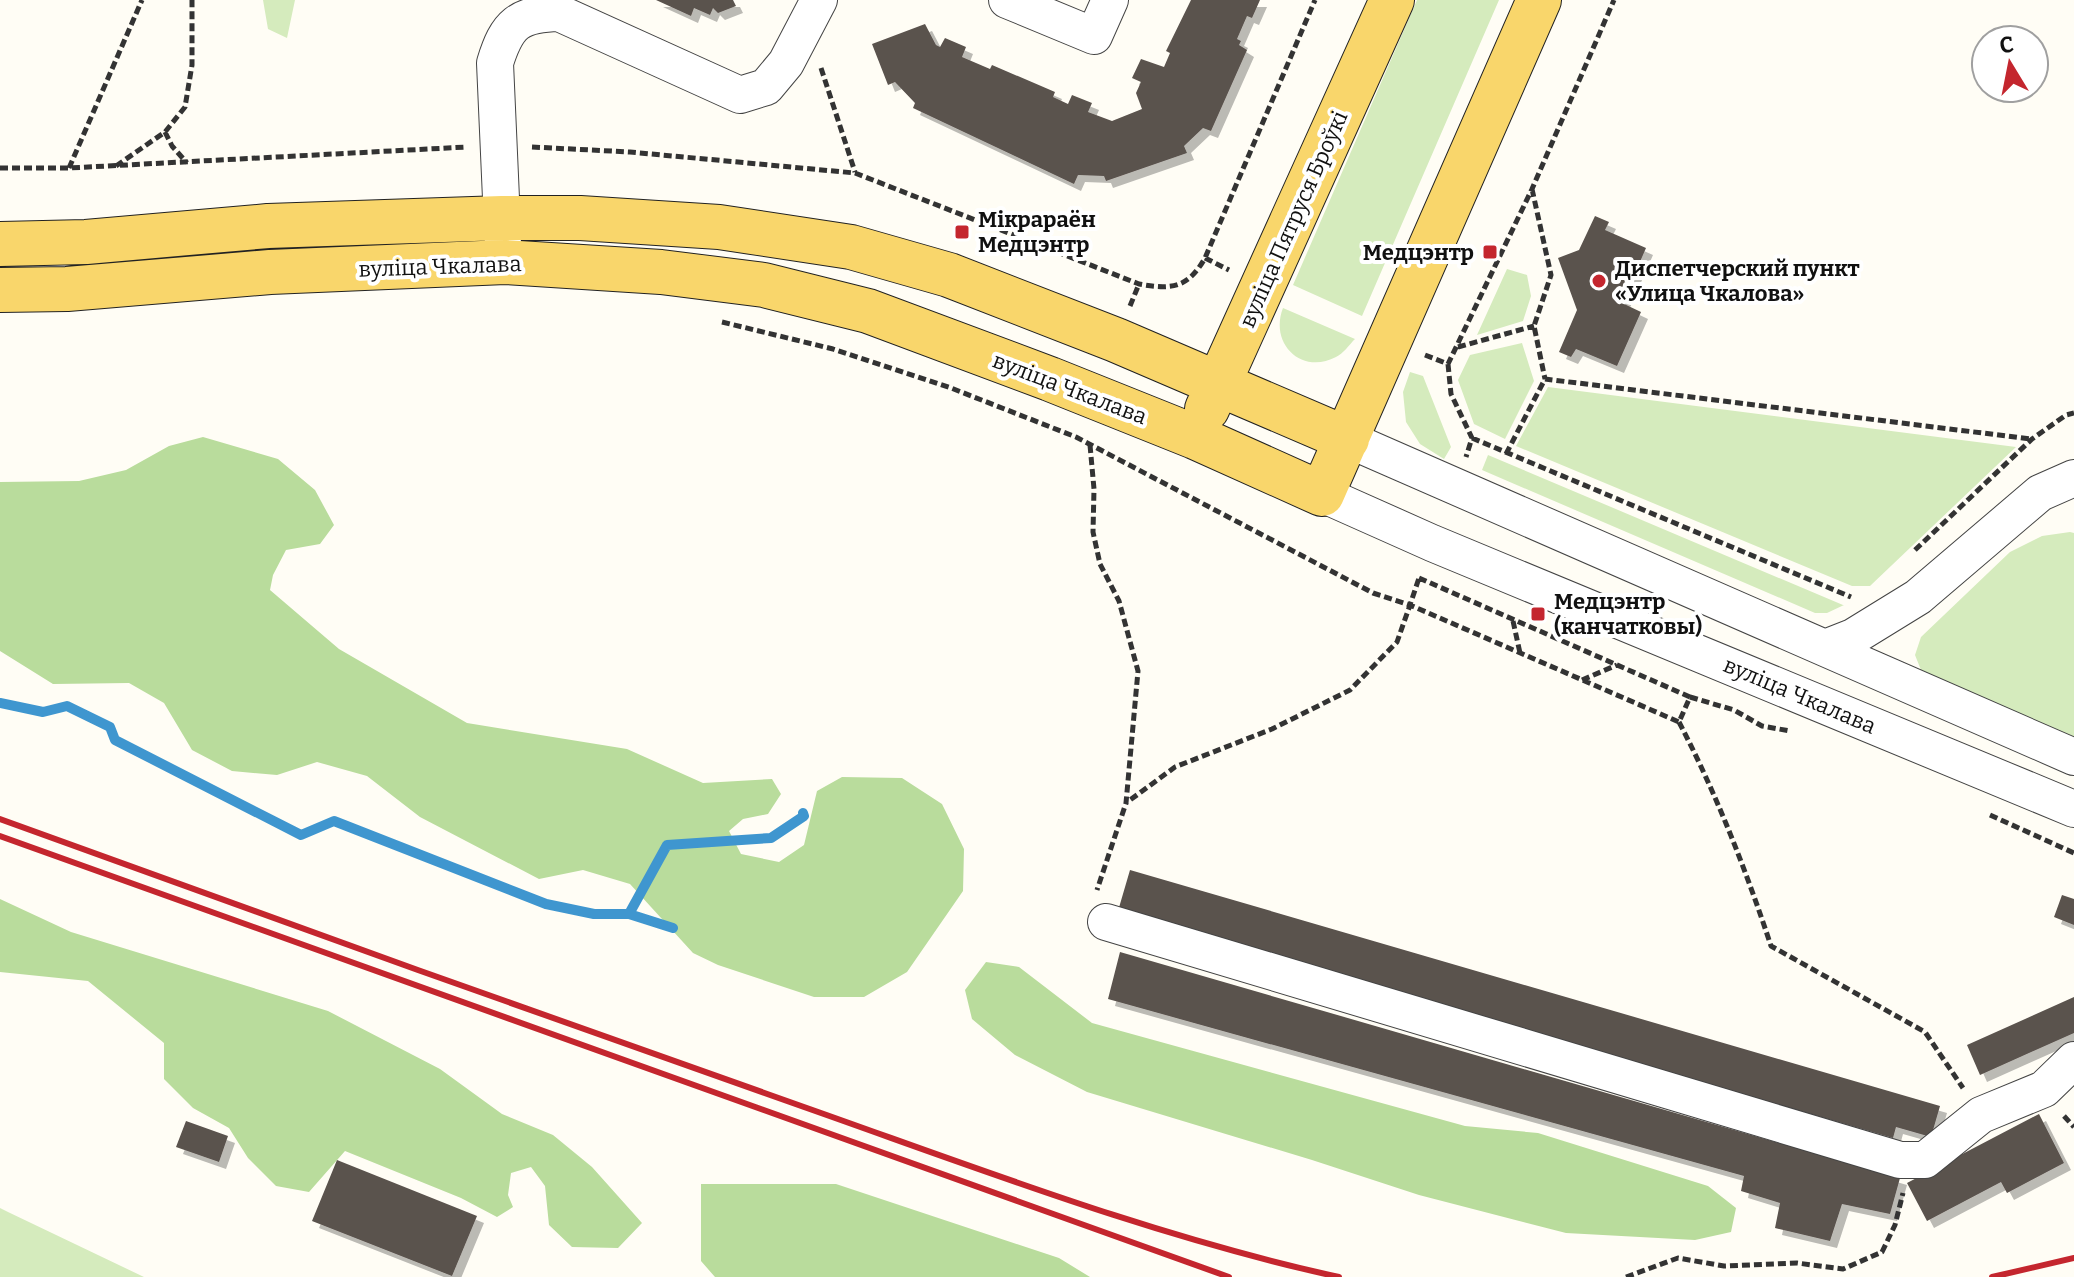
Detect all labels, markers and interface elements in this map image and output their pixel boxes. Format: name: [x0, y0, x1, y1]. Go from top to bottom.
north arrow: [1970, 24, 2050, 104]
text: С: [1997, 30, 2016, 59]
street label: вуліца Пятруся Броўкі: [1233, 106, 1354, 332]
place label: Мікрараён Медцэнтр: [978, 206, 1096, 258]
marker: Мікрараён Медцэнтр: [953, 223, 971, 241]
place label: Медцэнтр: [1363, 239, 1474, 266]
marker: Медцэнтр: [1481, 243, 1499, 261]
street label: вуліца Чкалава: [358, 250, 522, 283]
place label: Диспетчерский пункт «Улица Чкалова»: [1615, 255, 1860, 307]
marker: Диспетчерский пункт «Улица Чкалова»: [1590, 272, 1608, 290]
street label: вуліца Чкалава: [989, 347, 1151, 430]
place label: Медцэнтр (канчатковы): [1554, 588, 1702, 640]
marker: Медцэнтр (канчатковы): [1529, 605, 1547, 623]
street label: вуліца Чкалава: [1720, 651, 1880, 740]

